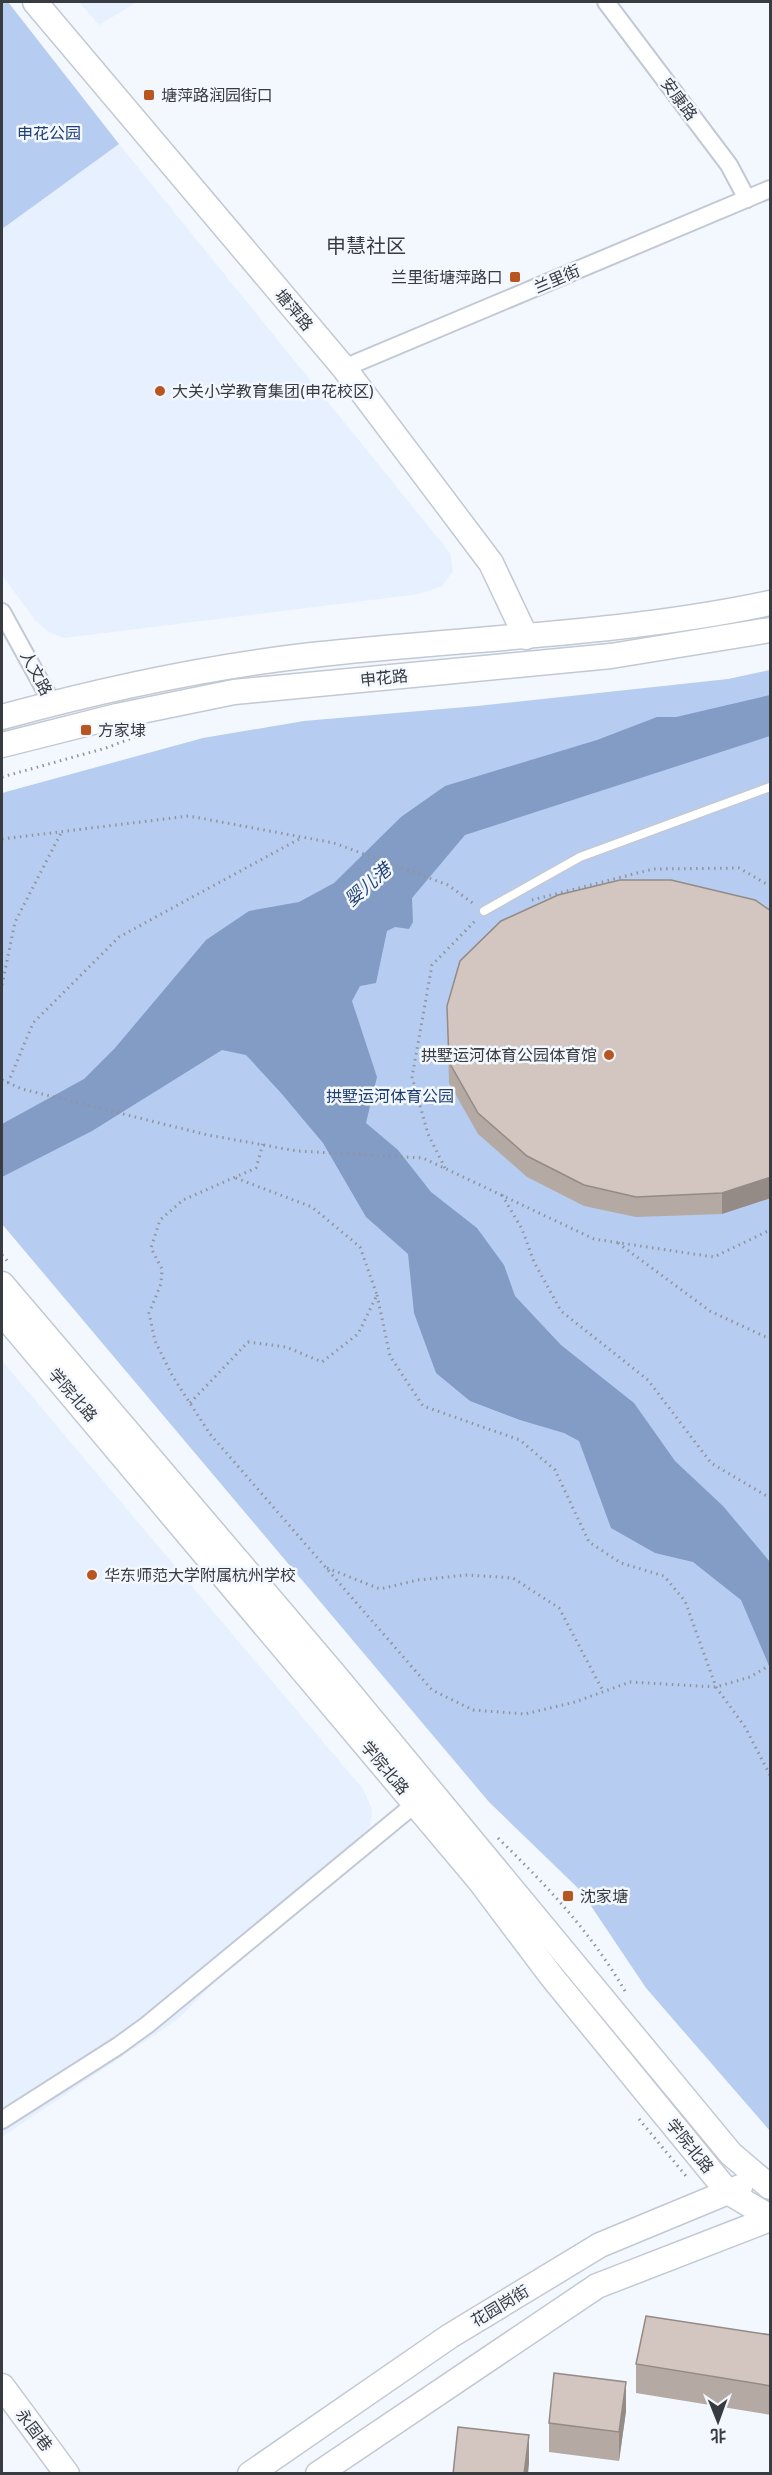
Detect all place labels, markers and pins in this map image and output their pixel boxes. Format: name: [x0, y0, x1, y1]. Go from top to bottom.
place label: 塘萍路润园街口: [161, 86, 273, 105]
marker: 塘萍路润园街口: [142, 88, 156, 102]
place label: 兰里街塘萍路口: [391, 268, 503, 287]
marker: 兰里街塘萍路口: [508, 270, 522, 284]
place label: 大关小学教育集团(申花校区): [172, 382, 374, 401]
marker: 大关小学教育集团(申花校区): [153, 384, 167, 398]
place label: 方家埭: [98, 721, 146, 740]
marker: 方家埭: [79, 723, 93, 737]
place label: 拱墅运河体育公园体育馆: [421, 1046, 597, 1065]
marker: 拱墅运河体育公园体育馆: [602, 1048, 616, 1062]
place label: 华东师范大学附属杭州学校: [104, 1566, 296, 1585]
marker: 华东师范大学附属杭州学校: [85, 1568, 99, 1582]
place label: 沈家塘: [580, 1887, 628, 1906]
marker: 沈家塘: [561, 1889, 575, 1903]

